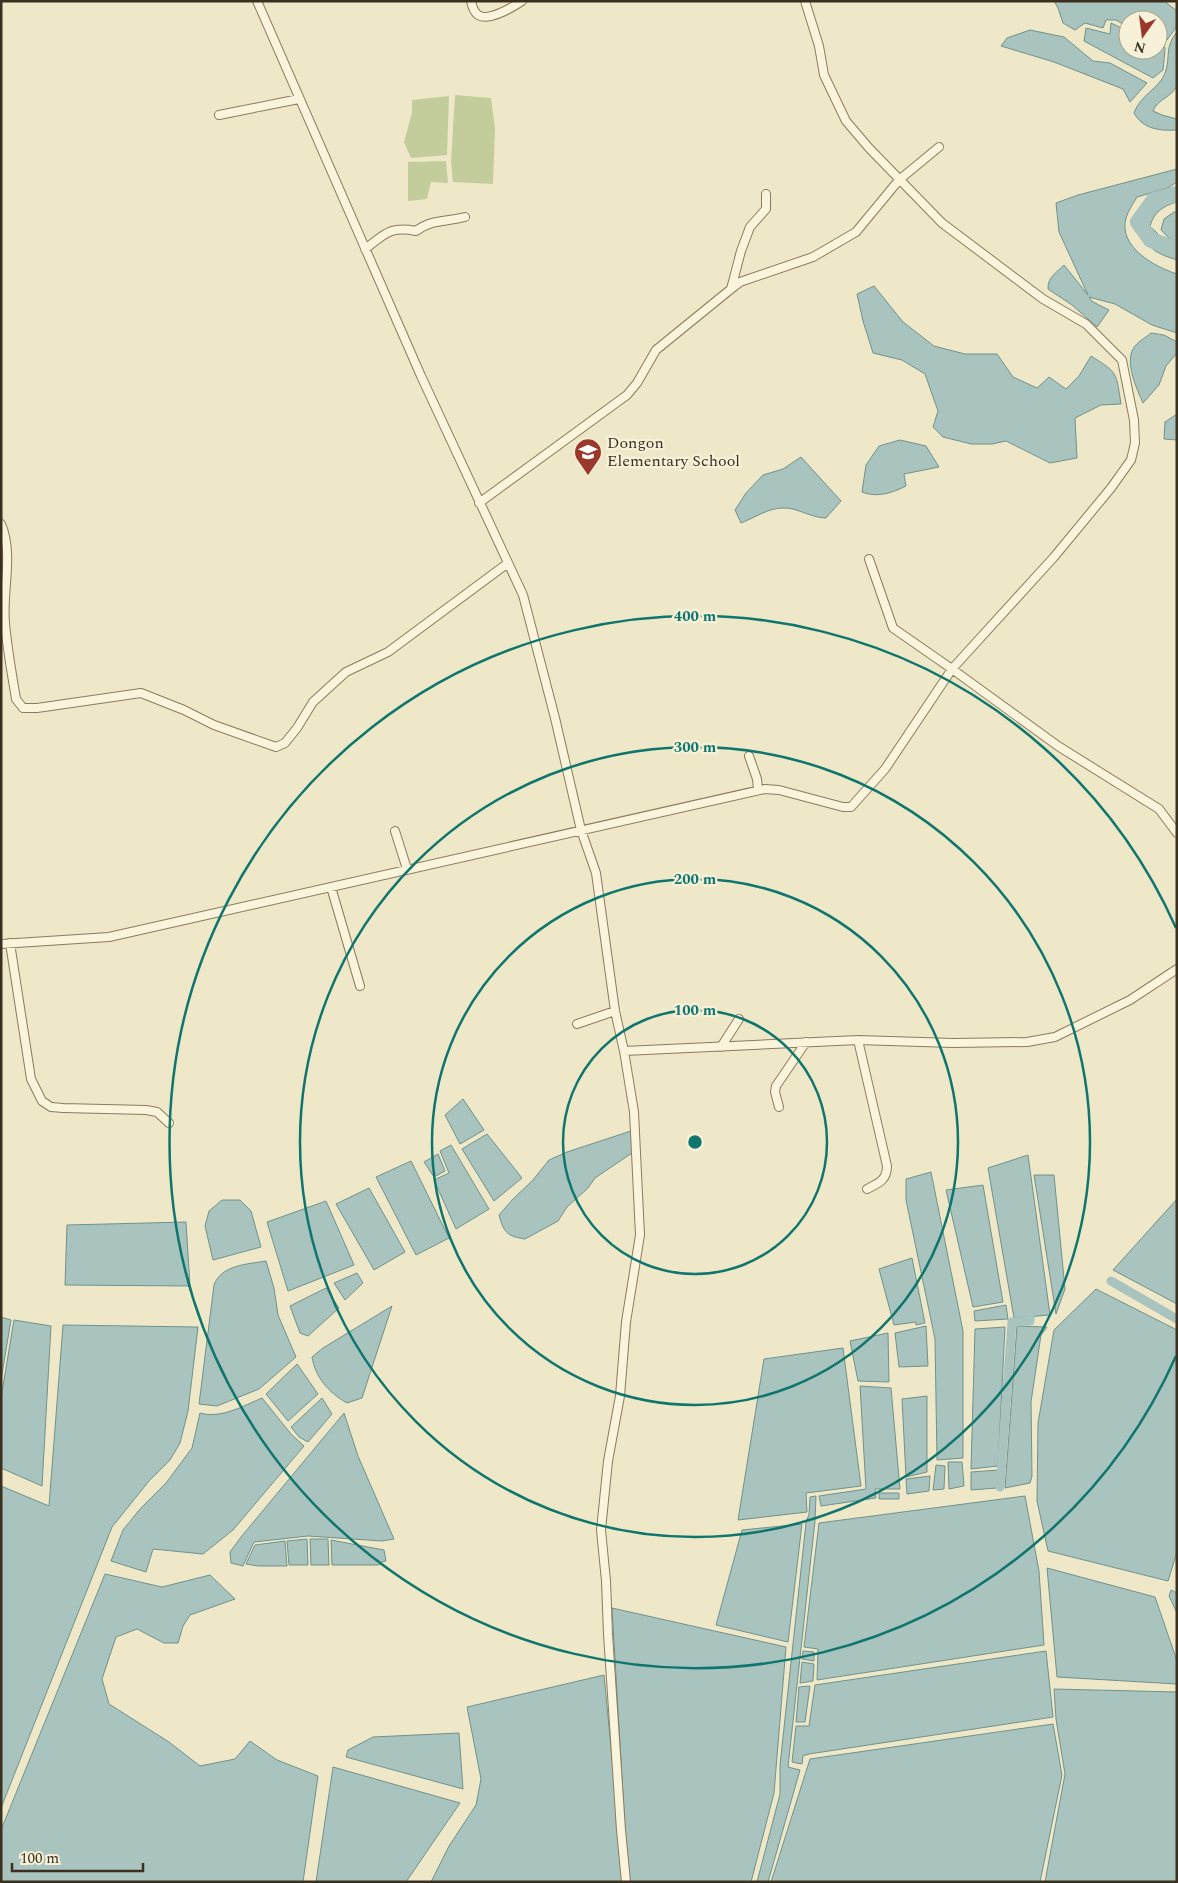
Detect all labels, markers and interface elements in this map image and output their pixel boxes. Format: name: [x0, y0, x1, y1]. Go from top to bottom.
north arrow: [1118, 10, 1168, 60]
text: N: [1132, 36, 1148, 59]
place label: Dongon Elementary School: [607, 431, 740, 473]
school or university icon: Dongon Elementary School: [573, 437, 603, 476]
text: 400 m: [674, 605, 717, 628]
text: 300 m: [674, 736, 717, 759]
text: 200 m: [674, 868, 717, 891]
text: 100 m: [674, 999, 717, 1022]
centre of rings: [686, 1133, 704, 1151]
scale bar: [12, 1840, 144, 1872]
text: 100 m: [20, 1847, 59, 1870]

